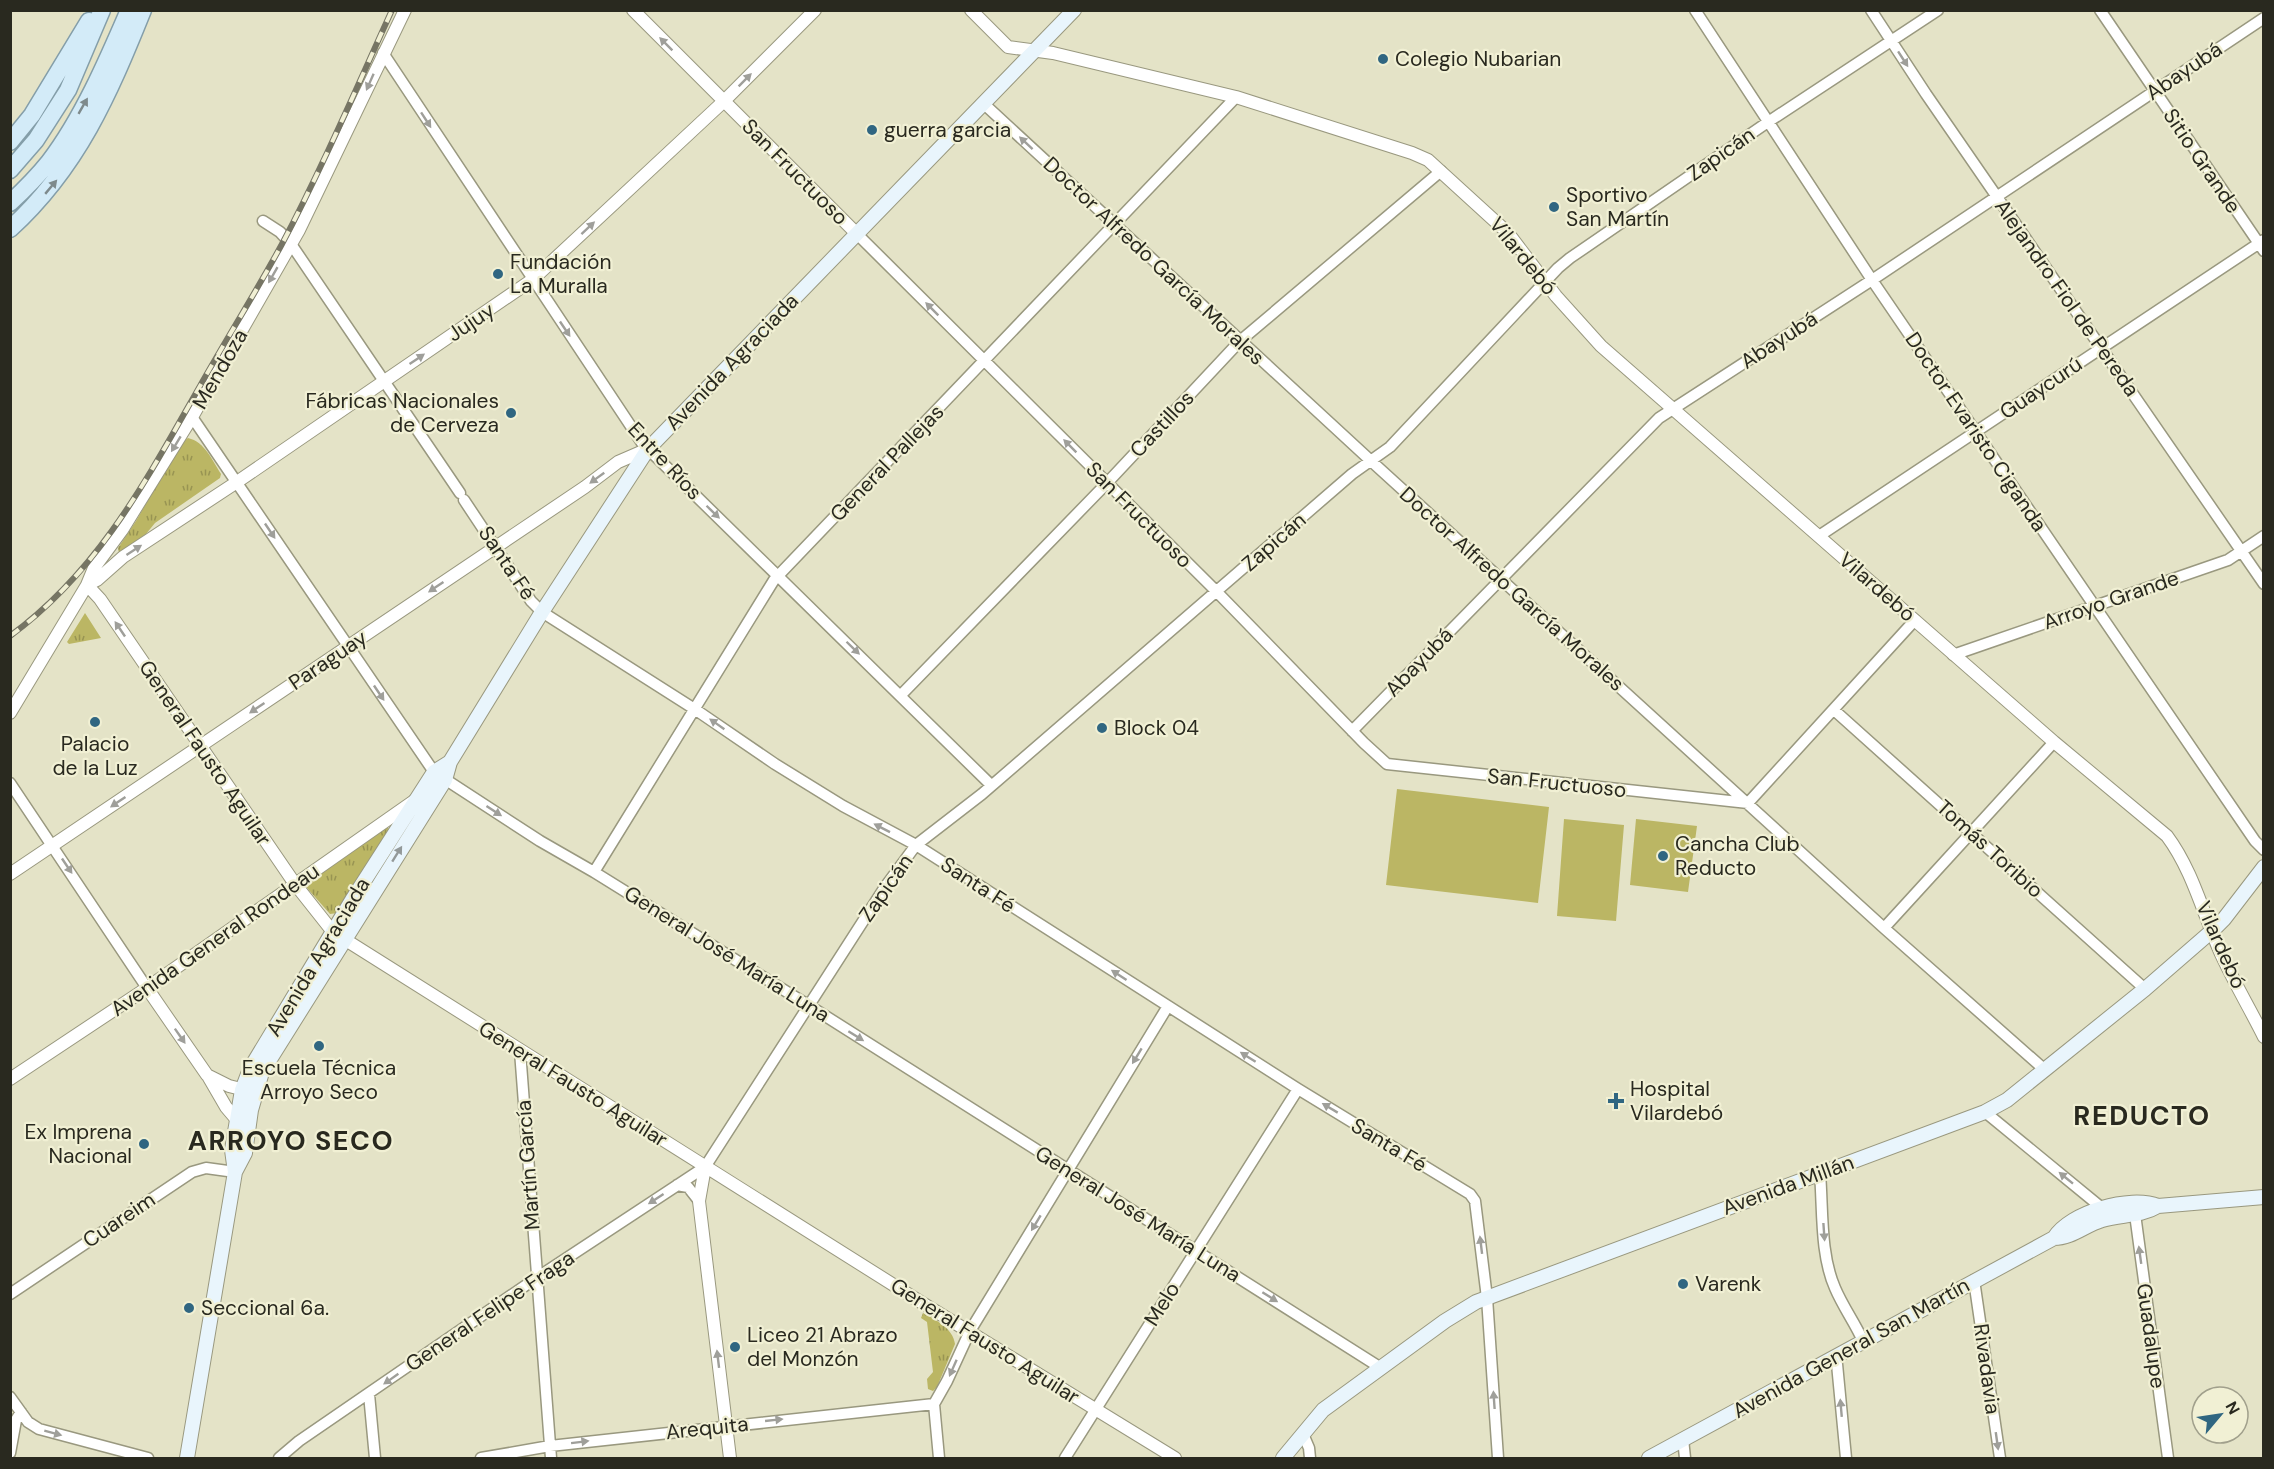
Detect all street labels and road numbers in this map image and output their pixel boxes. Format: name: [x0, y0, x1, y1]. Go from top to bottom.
street label: Abayubá: [2140, 35, 2228, 107]
street label: Sitio Grande: [2157, 103, 2247, 219]
street label: San Fructuoso: [736, 113, 854, 231]
street label: Zapicán: [1682, 121, 1760, 187]
street label: Doctor Alfredo García Morales: [1037, 151, 1271, 371]
street label: Alejandro Fiol de Pereda: [1988, 194, 2146, 402]
street label: Vilardebó: [1483, 211, 1563, 301]
street label: Avenida Agraciada: [659, 287, 805, 437]
street label: Jujuy: [442, 296, 500, 348]
street label: Abayubá: [1735, 305, 1823, 375]
street label: Mendoza: [186, 324, 254, 414]
street label: Doctor Evaristo Ciganda: [1899, 327, 2053, 537]
street label: Guaycurú: [1994, 350, 2088, 426]
street label: Castillos: [1124, 384, 1200, 464]
street label: General Pallejas: [824, 398, 950, 528]
street label: Entre Ríos: [622, 416, 708, 506]
street label: San Fructuoso: [1080, 456, 1198, 574]
street label: Doctor Alfredo García Morales: [1394, 480, 1630, 698]
street label: Zapicán: [1236, 506, 1312, 578]
street label: Santa Fé: [472, 521, 542, 606]
street label: Vilardebó: [1833, 546, 1921, 628]
street label: Arroyo Grande: [2039, 564, 2183, 636]
street label: Abayubá: [1379, 621, 1459, 703]
street label: Paraguay: [283, 623, 373, 696]
street label: General Fausto Aguilar: [132, 655, 278, 851]
street label: San Fructuoso: [1486, 762, 1628, 804]
street label: Tomás Toribio: [1931, 794, 2049, 904]
street label: Zapicán: [853, 849, 919, 927]
street label: Santa Fé: [935, 850, 1021, 920]
street label: Avenida General Rondeau: [105, 857, 325, 1023]
street label: Avenida Agraciada: [260, 872, 376, 1042]
street label: General José María Luna: [619, 879, 835, 1029]
street label: Vilardebó: [2189, 897, 2253, 993]
street label: General Fausto Aguilar: [473, 1014, 673, 1154]
street label: Martín García: [509, 1099, 547, 1231]
street label: Santa Fé: [1346, 1111, 1432, 1179]
street label: General José María Luna: [1030, 1139, 1246, 1289]
street label: Avenida Millán: [1718, 1148, 1858, 1222]
street label: Cuareim: [77, 1186, 161, 1254]
street label: General Felipe Fraga: [400, 1244, 580, 1378]
street label: General Fausto Aguilar: [885, 1271, 1085, 1411]
street label: Avenida General San Martín: [1727, 1271, 1975, 1425]
street label: Melo: [1138, 1277, 1186, 1331]
street label: Guadalupe: [2130, 1282, 2172, 1390]
street label: Rivadavia: [1967, 1322, 2007, 1416]
street label: Arequita: [664, 1410, 750, 1446]

